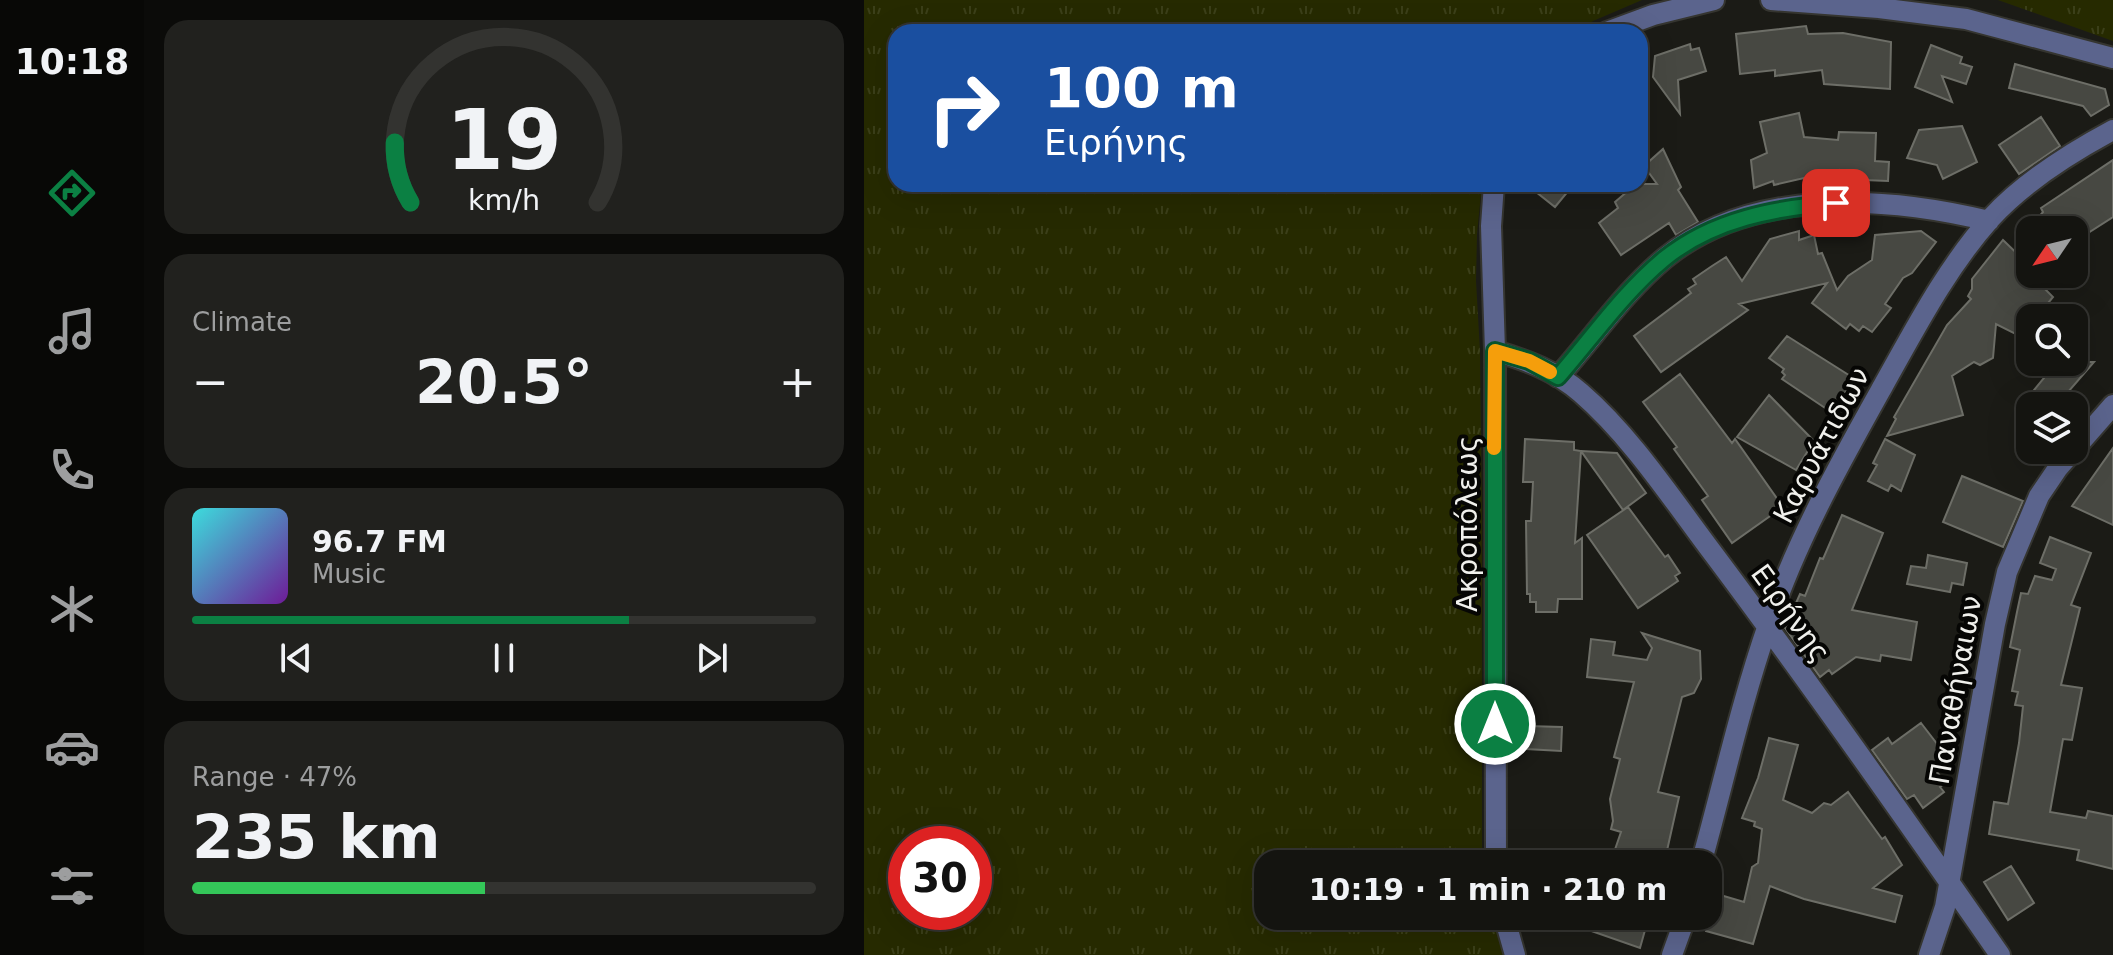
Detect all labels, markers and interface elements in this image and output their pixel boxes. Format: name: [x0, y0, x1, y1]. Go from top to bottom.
text: 10:18: [15, 41, 129, 82]
text: 100 m: [1044, 55, 1239, 120]
icon: right: [912, 56, 1016, 160]
text: 19: [446, 91, 562, 188]
text: Ειρήνης: [1044, 122, 1189, 163]
icon: directions: [44, 165, 100, 221]
pin: [1802, 169, 1870, 237]
icon: arrive: [1814, 181, 1858, 225]
text: km/h: [468, 183, 540, 217]
north arrow: [2016, 216, 2088, 288]
map controls: [2016, 216, 2088, 464]
icon: music: [44, 303, 100, 359]
button: search: [2016, 304, 2088, 376]
text: Climate: [192, 307, 292, 337]
text: 20.5°: [415, 347, 593, 417]
text: −: [192, 356, 229, 407]
text: +: [779, 356, 816, 407]
street label: Καρυάτιδων: [1767, 362, 1876, 529]
button: layers: [2016, 392, 2088, 464]
street label: Ακροπόλεως: [1451, 436, 1484, 612]
icon: phone: [44, 442, 100, 498]
text: 96.7 FM: [312, 524, 447, 559]
street label: Ειρήνης: [1744, 558, 1837, 669]
text: Music: [312, 559, 386, 589]
icon: climate: [44, 581, 100, 637]
street label: Παναθήναιων: [1923, 593, 1988, 787]
icon: previous: [274, 636, 318, 680]
icon: pause: [482, 636, 526, 680]
icon: next: [690, 636, 734, 680]
position arrow: [1453, 682, 1537, 766]
icon: car: [44, 719, 100, 775]
text: Range · 47%: [192, 762, 357, 792]
text: 235 km: [192, 802, 441, 872]
speed limit sign: 30: [888, 826, 992, 930]
icon: filters: [44, 858, 100, 914]
text: 10:19 · 1 min · 210 m: [1309, 872, 1667, 907]

